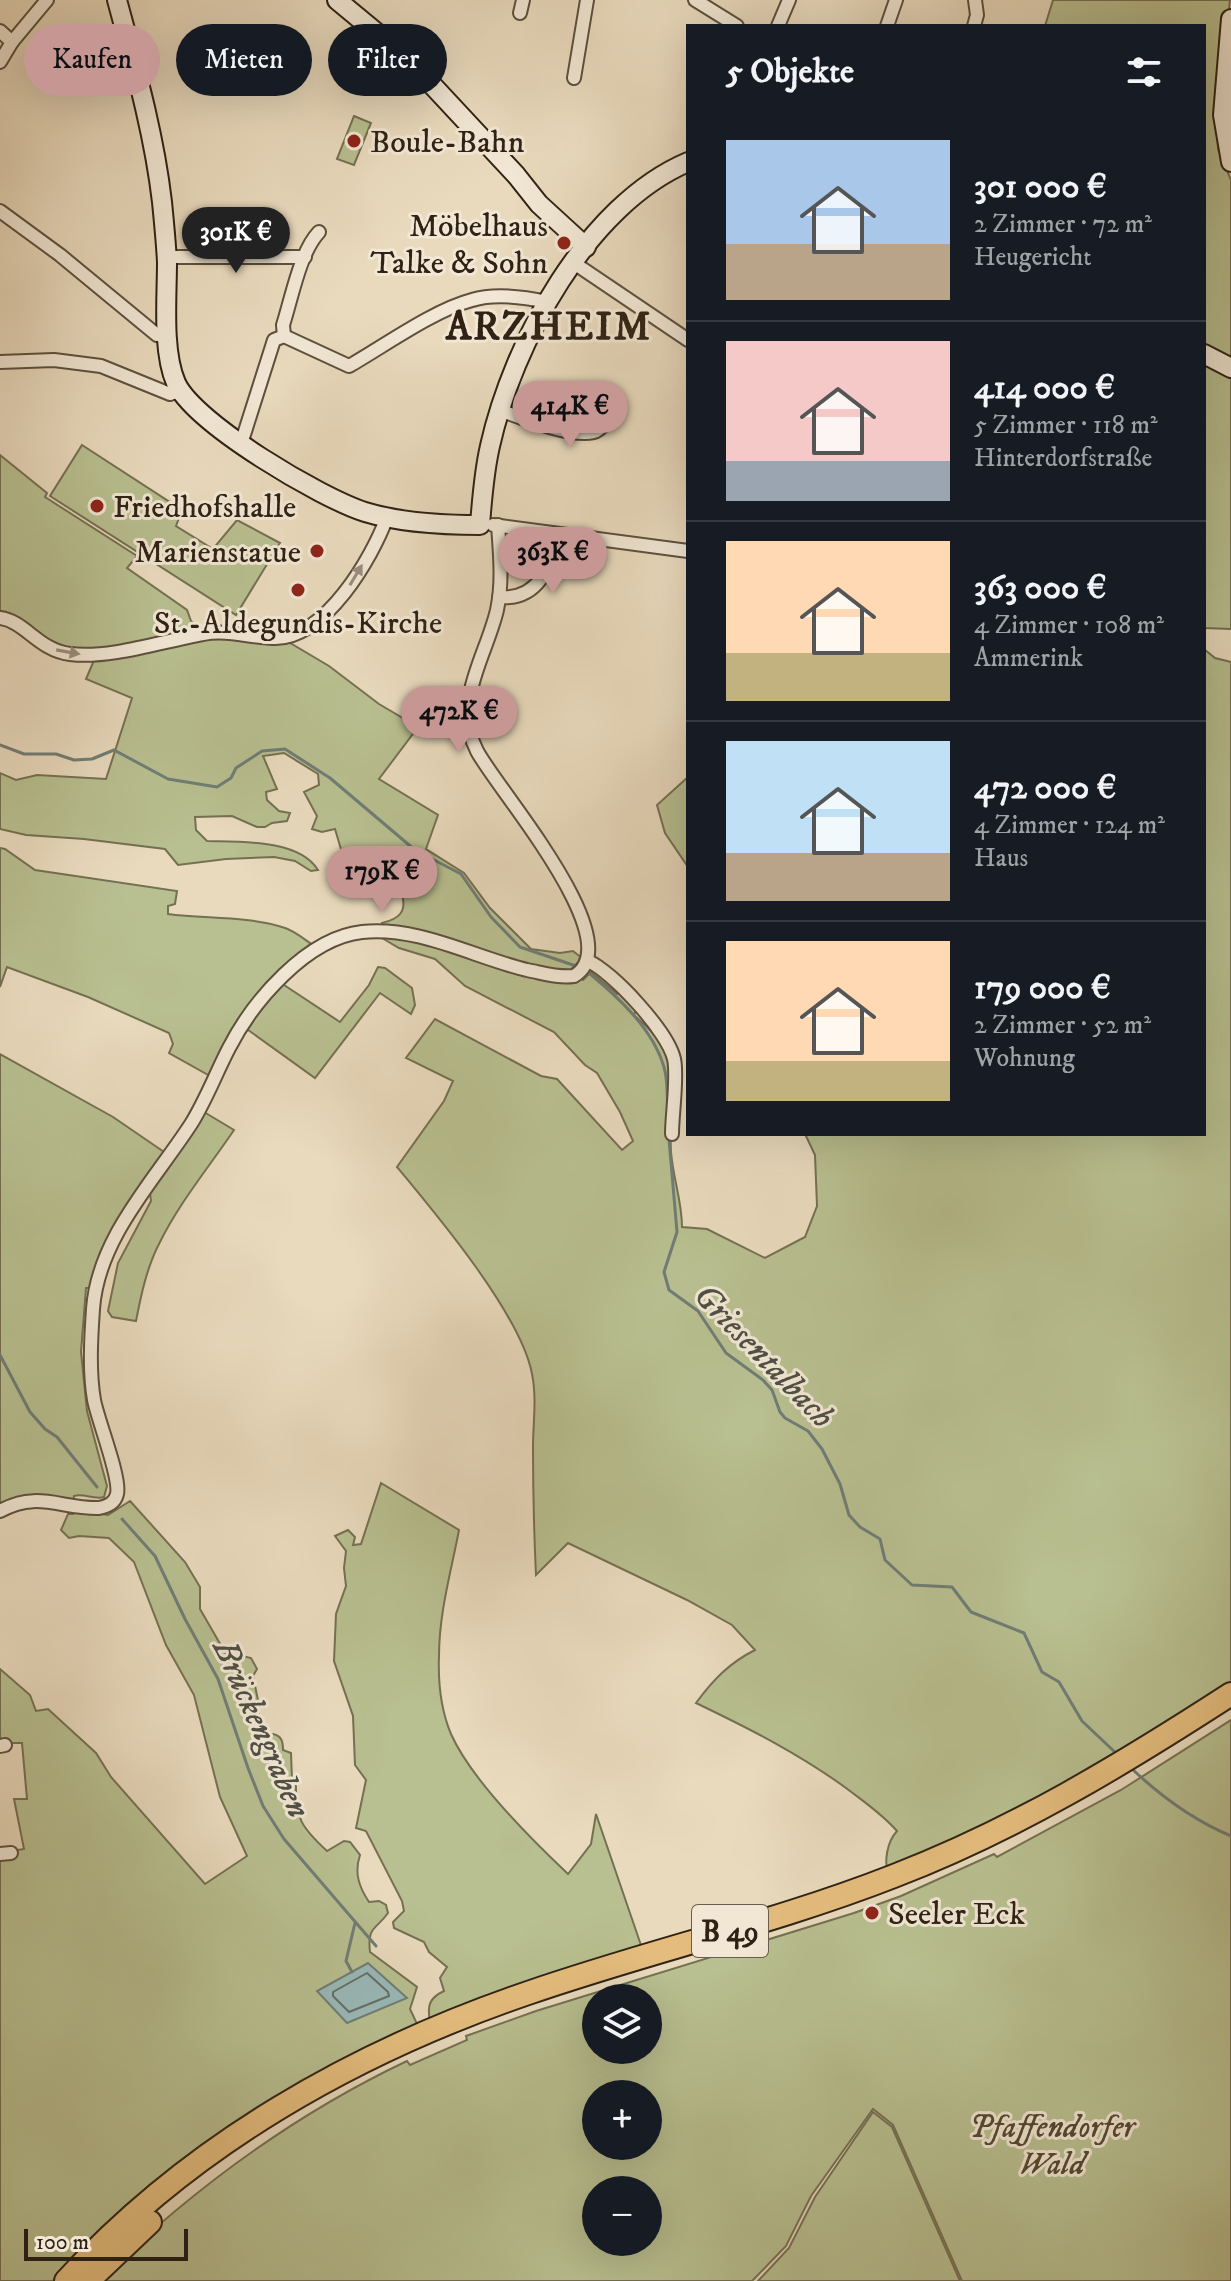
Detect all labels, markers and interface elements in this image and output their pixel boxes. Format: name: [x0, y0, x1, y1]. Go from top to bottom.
chip: Kaufen: [24, 24, 160, 96]
chip: Mieten: [176, 24, 312, 96]
chip: Filter: [328, 24, 447, 96]
icon: filters: [1122, 50, 1166, 94]
text: 5 Objekte: [726, 51, 854, 93]
place label: Boule-Bahn: [370, 123, 525, 163]
marker: Boule-Bahn: [345, 132, 363, 150]
text: 301 000 €: [974, 166, 1107, 208]
icon: home: [790, 172, 886, 268]
pin: 301K €: [171, 207, 301, 275]
place label: Möbelhaus Talke & Sohn: [371, 207, 548, 284]
text: 2 Zimmer · 72 m²: [974, 208, 1152, 241]
text: 301K €: [200, 216, 272, 249]
marker: Möbelhaus Talke & Sohn: [555, 234, 573, 252]
text: Heugericht: [974, 241, 1092, 274]
district label: ARZHEIM: [445, 303, 652, 353]
text: 414 000 €: [974, 367, 1115, 409]
icon: home: [790, 373, 886, 469]
pin: 414K €: [505, 381, 635, 449]
text: 414K €: [531, 390, 609, 423]
text: 5 Zimmer · 118 m²: [974, 409, 1158, 442]
text: Hinterdorfstraße: [974, 442, 1152, 475]
place label: Friedhofshalle: [113, 488, 296, 528]
marker: Friedhofshalle: [88, 497, 106, 515]
pin: 363K €: [488, 527, 618, 595]
place label: Marienstatue: [135, 533, 301, 573]
text: 363K €: [517, 536, 589, 569]
marker: Marienstatue: [308, 542, 326, 560]
one-way arrow: [348, 564, 362, 586]
text: 363 000 €: [974, 567, 1106, 609]
icon: home: [790, 573, 886, 669]
marker: St.-Aldegundis-Kirche: [289, 581, 307, 599]
place label: St.-Aldegundis-Kirche: [154, 604, 442, 644]
text: 4 Zimmer · 108 m²: [974, 609, 1164, 642]
text: Ammerink: [974, 642, 1083, 675]
one-way arrow: [56, 646, 81, 658]
pin: 472K €: [394, 686, 524, 754]
text: 472K €: [419, 695, 499, 728]
text: 472 000 €: [974, 767, 1116, 809]
icon: home: [790, 773, 886, 869]
text: 4 Zimmer · 124 m²: [974, 809, 1165, 842]
text: Haus: [974, 842, 1028, 875]
pin: 179K €: [317, 846, 447, 914]
text: 179K €: [344, 855, 420, 888]
text: 179 000 €: [974, 967, 1111, 1009]
icon: home: [790, 973, 886, 1069]
text: 2 Zimmer · 52 m²: [974, 1009, 1151, 1042]
text: Wohnung: [974, 1042, 1075, 1075]
water label: Griesentalbach: [684, 1275, 843, 1438]
water label: Brückengraben: [203, 1632, 319, 1825]
place label: Seeler Eck: [888, 1895, 1025, 1935]
marker: Seeler Eck: [863, 1904, 881, 1922]
road number: B 49: [692, 1905, 768, 1957]
map controls: [582, 1984, 662, 2256]
button: layers: [582, 1984, 662, 2064]
button: +: [582, 2080, 662, 2160]
park label: Pfaffendorfer Wald: [969, 2108, 1137, 2185]
button: −: [582, 2176, 662, 2256]
scale bar: [24, 2225, 188, 2261]
text: 100 m: [36, 2229, 89, 2256]

